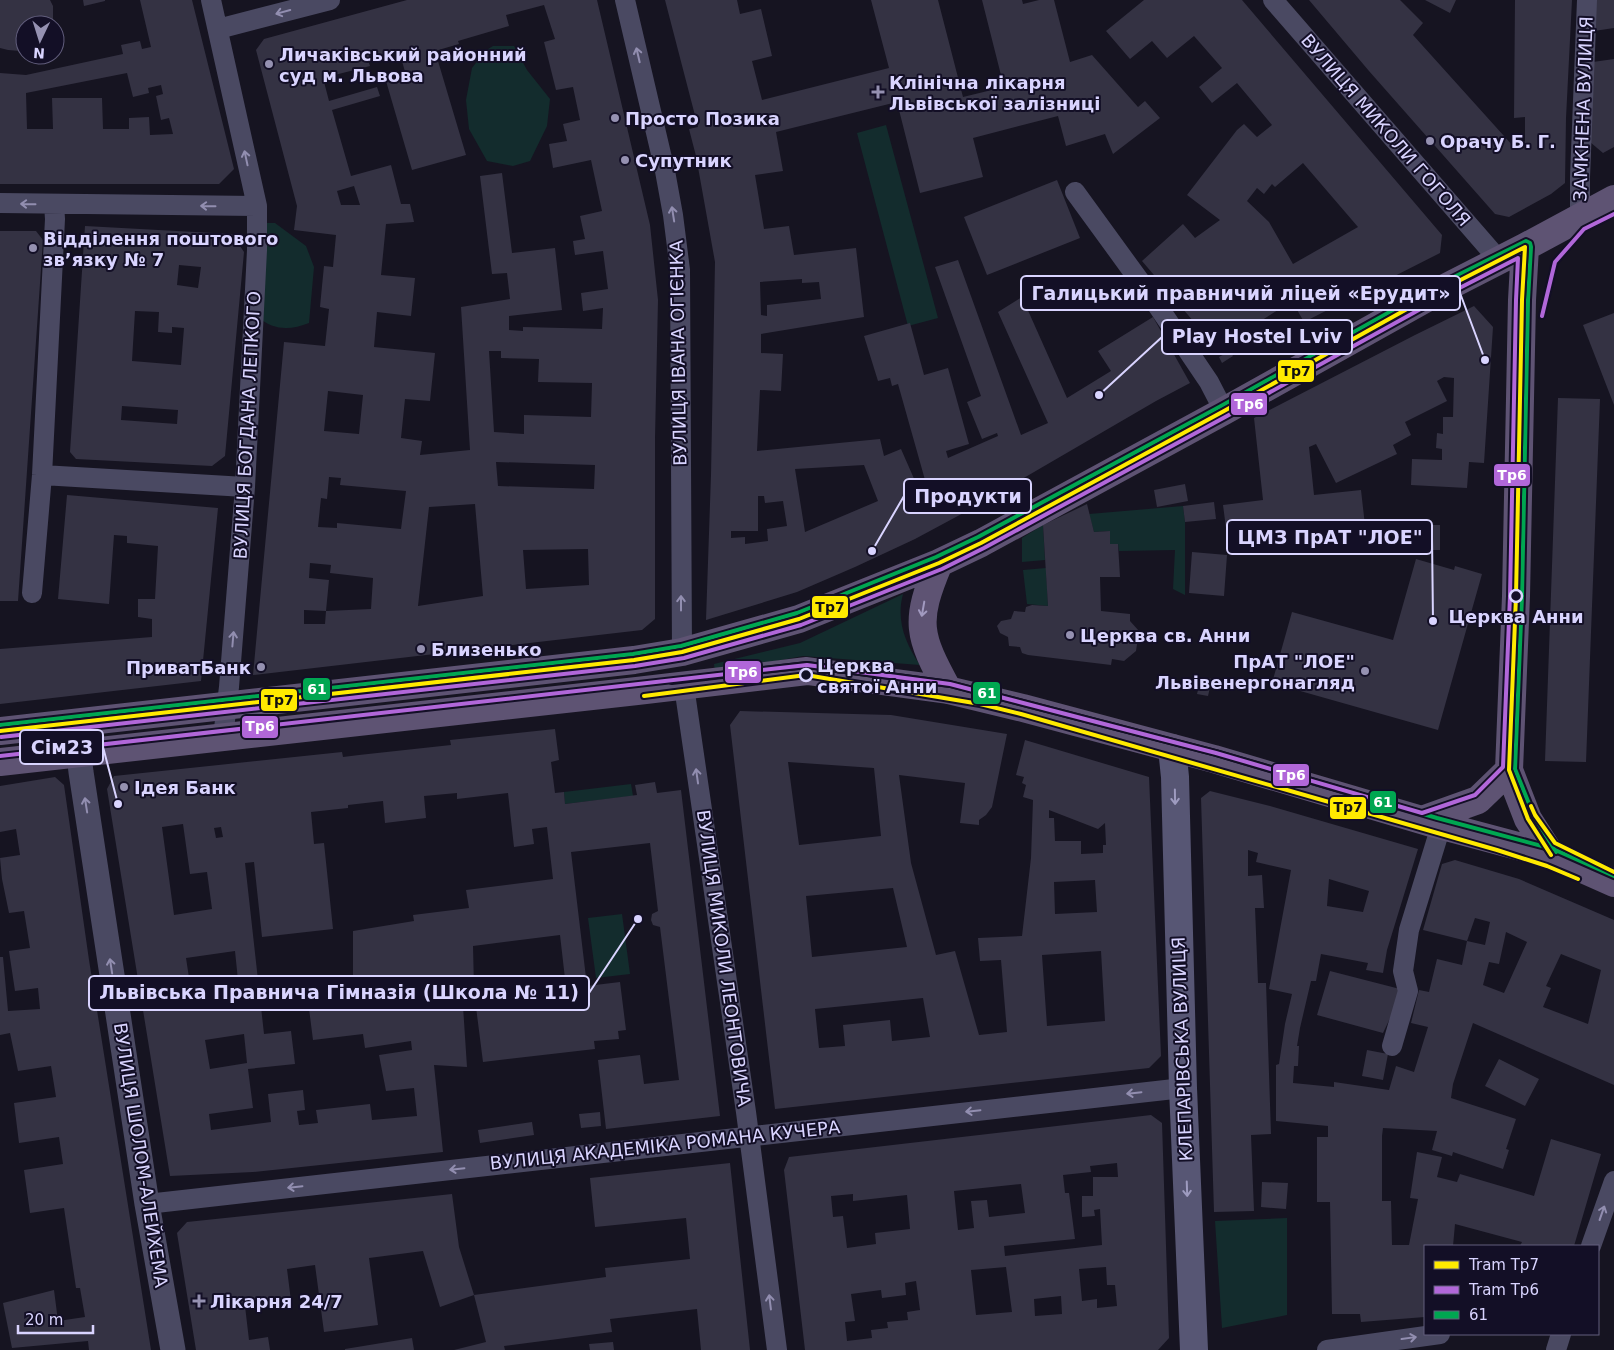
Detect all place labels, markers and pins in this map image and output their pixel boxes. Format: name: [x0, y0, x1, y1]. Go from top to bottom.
place label: Личаківський районний суд м. Львова: [279, 44, 527, 86]
marker: Личаківський районний суд м. Львова: [263, 58, 275, 70]
place label: Клінічна лікарня Львівської залізниці: [889, 72, 1100, 114]
marker: Клінічна лікарня Львівської залізниці: [871, 85, 885, 99]
place label: Просто Позика: [625, 108, 780, 129]
marker: Просто Позика: [609, 112, 621, 124]
place label: Орачу Б. Г.: [1440, 131, 1556, 152]
marker: Орачу Б. Г.: [1424, 135, 1436, 147]
place label: Супутник: [635, 150, 732, 171]
marker: Супутник: [619, 154, 631, 166]
place label: Відділення поштового зв’язку № 7: [43, 228, 278, 270]
marker: Відділення поштового зв’язку № 7: [27, 242, 39, 254]
callout: Галицький правничий ліцей «Ерудит»: [1021, 276, 1460, 310]
callout: Play Hostel Lviv: [1162, 320, 1352, 354]
callout: Продукти: [904, 479, 1031, 513]
callout: ЦМЗ ПрАТ "ЛОЕ": [1227, 520, 1432, 554]
marker: Церква Анни: [1509, 589, 1523, 603]
place label: Церква Анни: [1448, 606, 1584, 627]
place label: Церква св. Анни: [1080, 625, 1250, 646]
marker: Церква св. Анни: [1064, 629, 1076, 641]
place label: Близенько: [431, 639, 542, 660]
marker: Близенько: [415, 643, 427, 655]
place label: ПрАТ "ЛОЕ" Львівенергонагляд: [1155, 651, 1355, 693]
place label: Церква святої Анни: [817, 655, 937, 697]
place label: ПриватБанк: [126, 657, 251, 678]
marker: ПриватБанк: [255, 661, 267, 673]
marker: ПрАТ "ЛОЕ" Львівенергонагляд: [1359, 665, 1371, 677]
marker: Церква святої Анни: [799, 668, 813, 682]
callout: Сім23: [20, 730, 103, 764]
place label: Ідея Банк: [134, 777, 236, 798]
marker: Ідея Банк: [118, 781, 130, 793]
callout: Львівська Правнича Гімназія (Школа № 11): [89, 976, 589, 1010]
place label: Лікарня 24/7: [210, 1291, 343, 1312]
marker: Лікарня 24/7: [192, 1294, 206, 1308]

